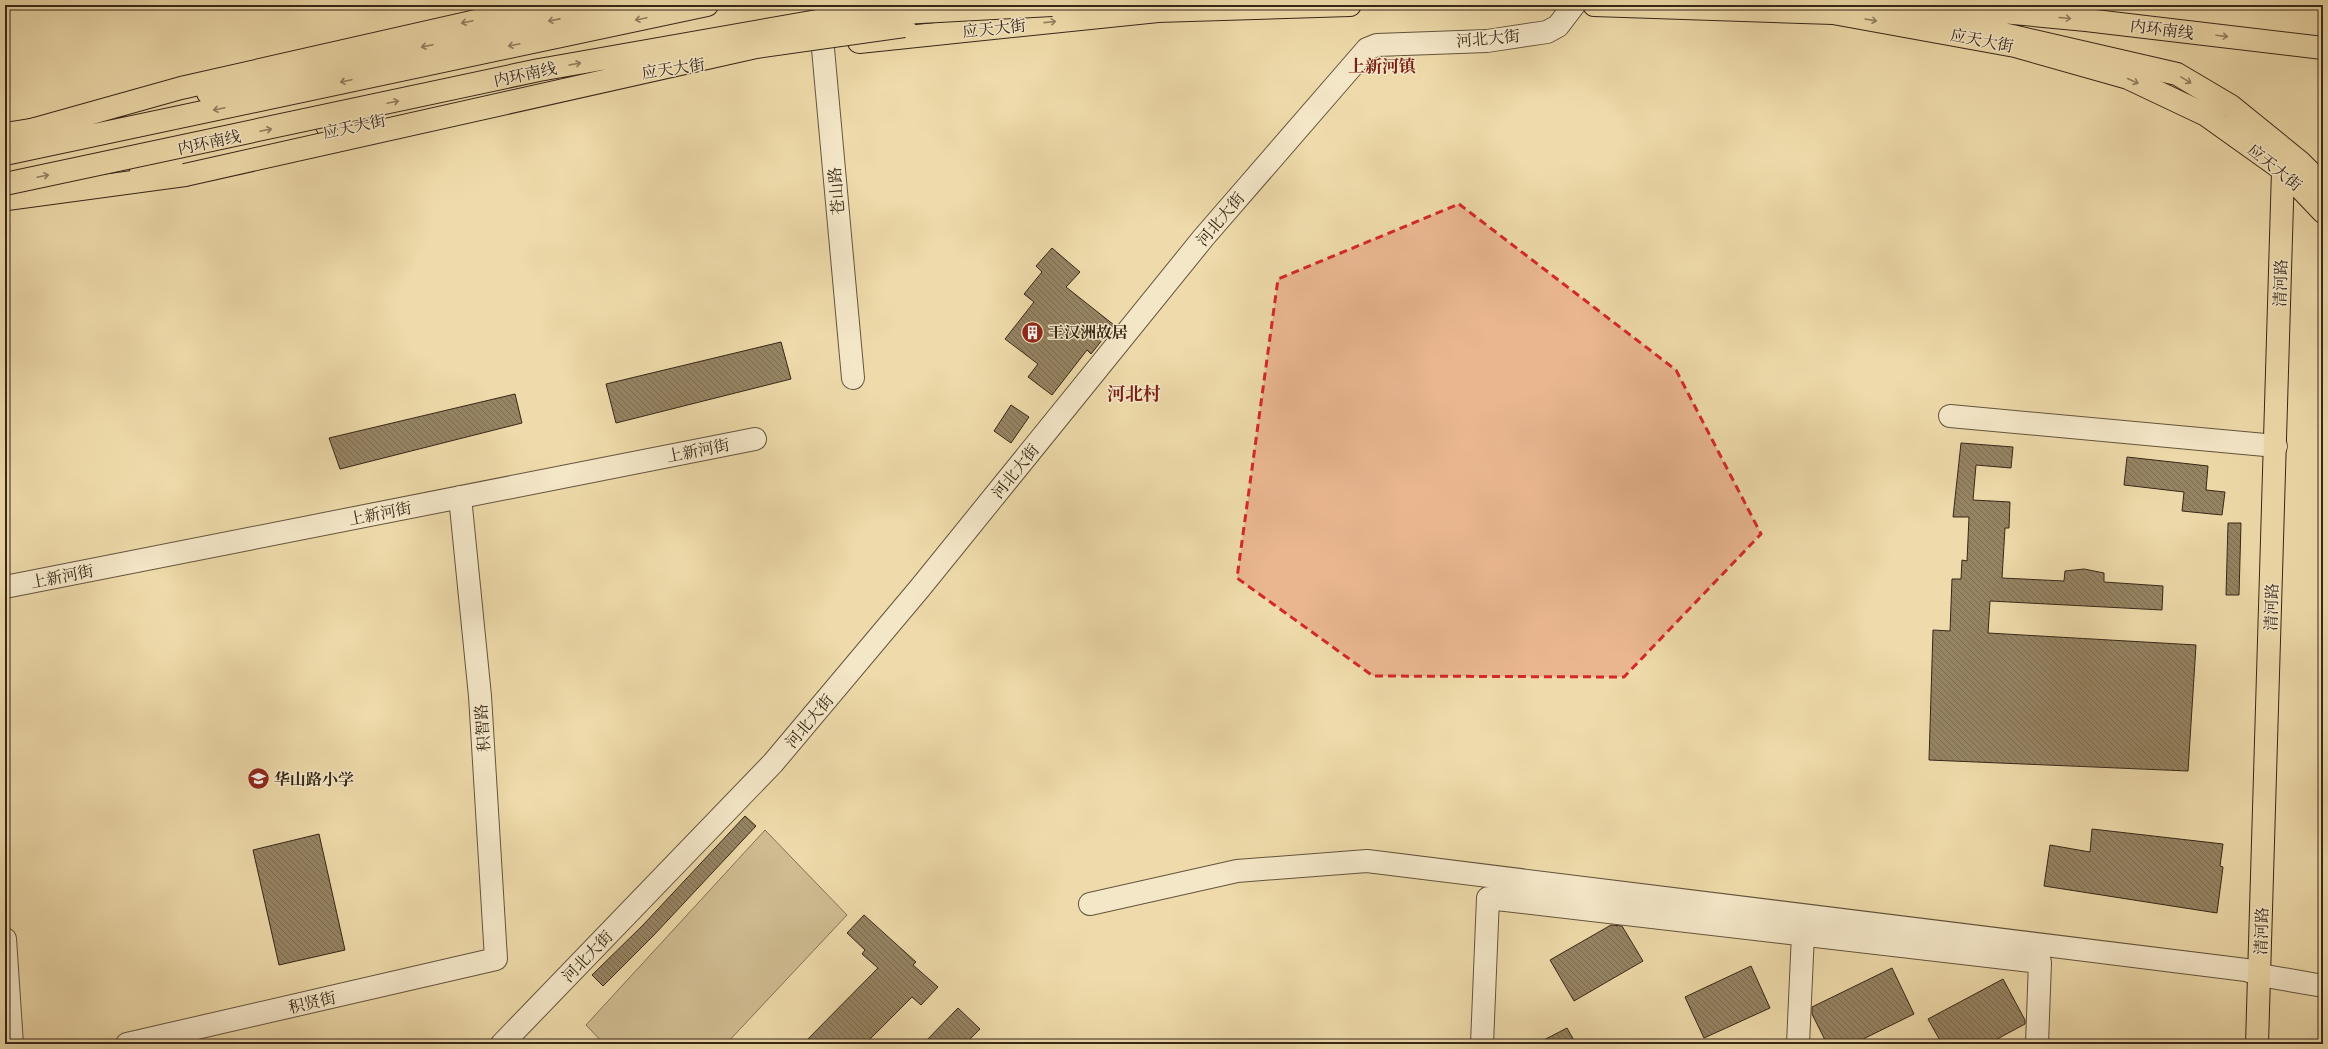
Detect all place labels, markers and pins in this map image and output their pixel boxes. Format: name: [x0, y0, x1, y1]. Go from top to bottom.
building icon: 王汉洲故居: [1019, 319, 1045, 345]
place label: 王汉洲故居: [1048, 323, 1128, 345]
school or university icon: 华山路小学: [245, 766, 271, 792]
place label: 华山路小学: [274, 770, 354, 792]

